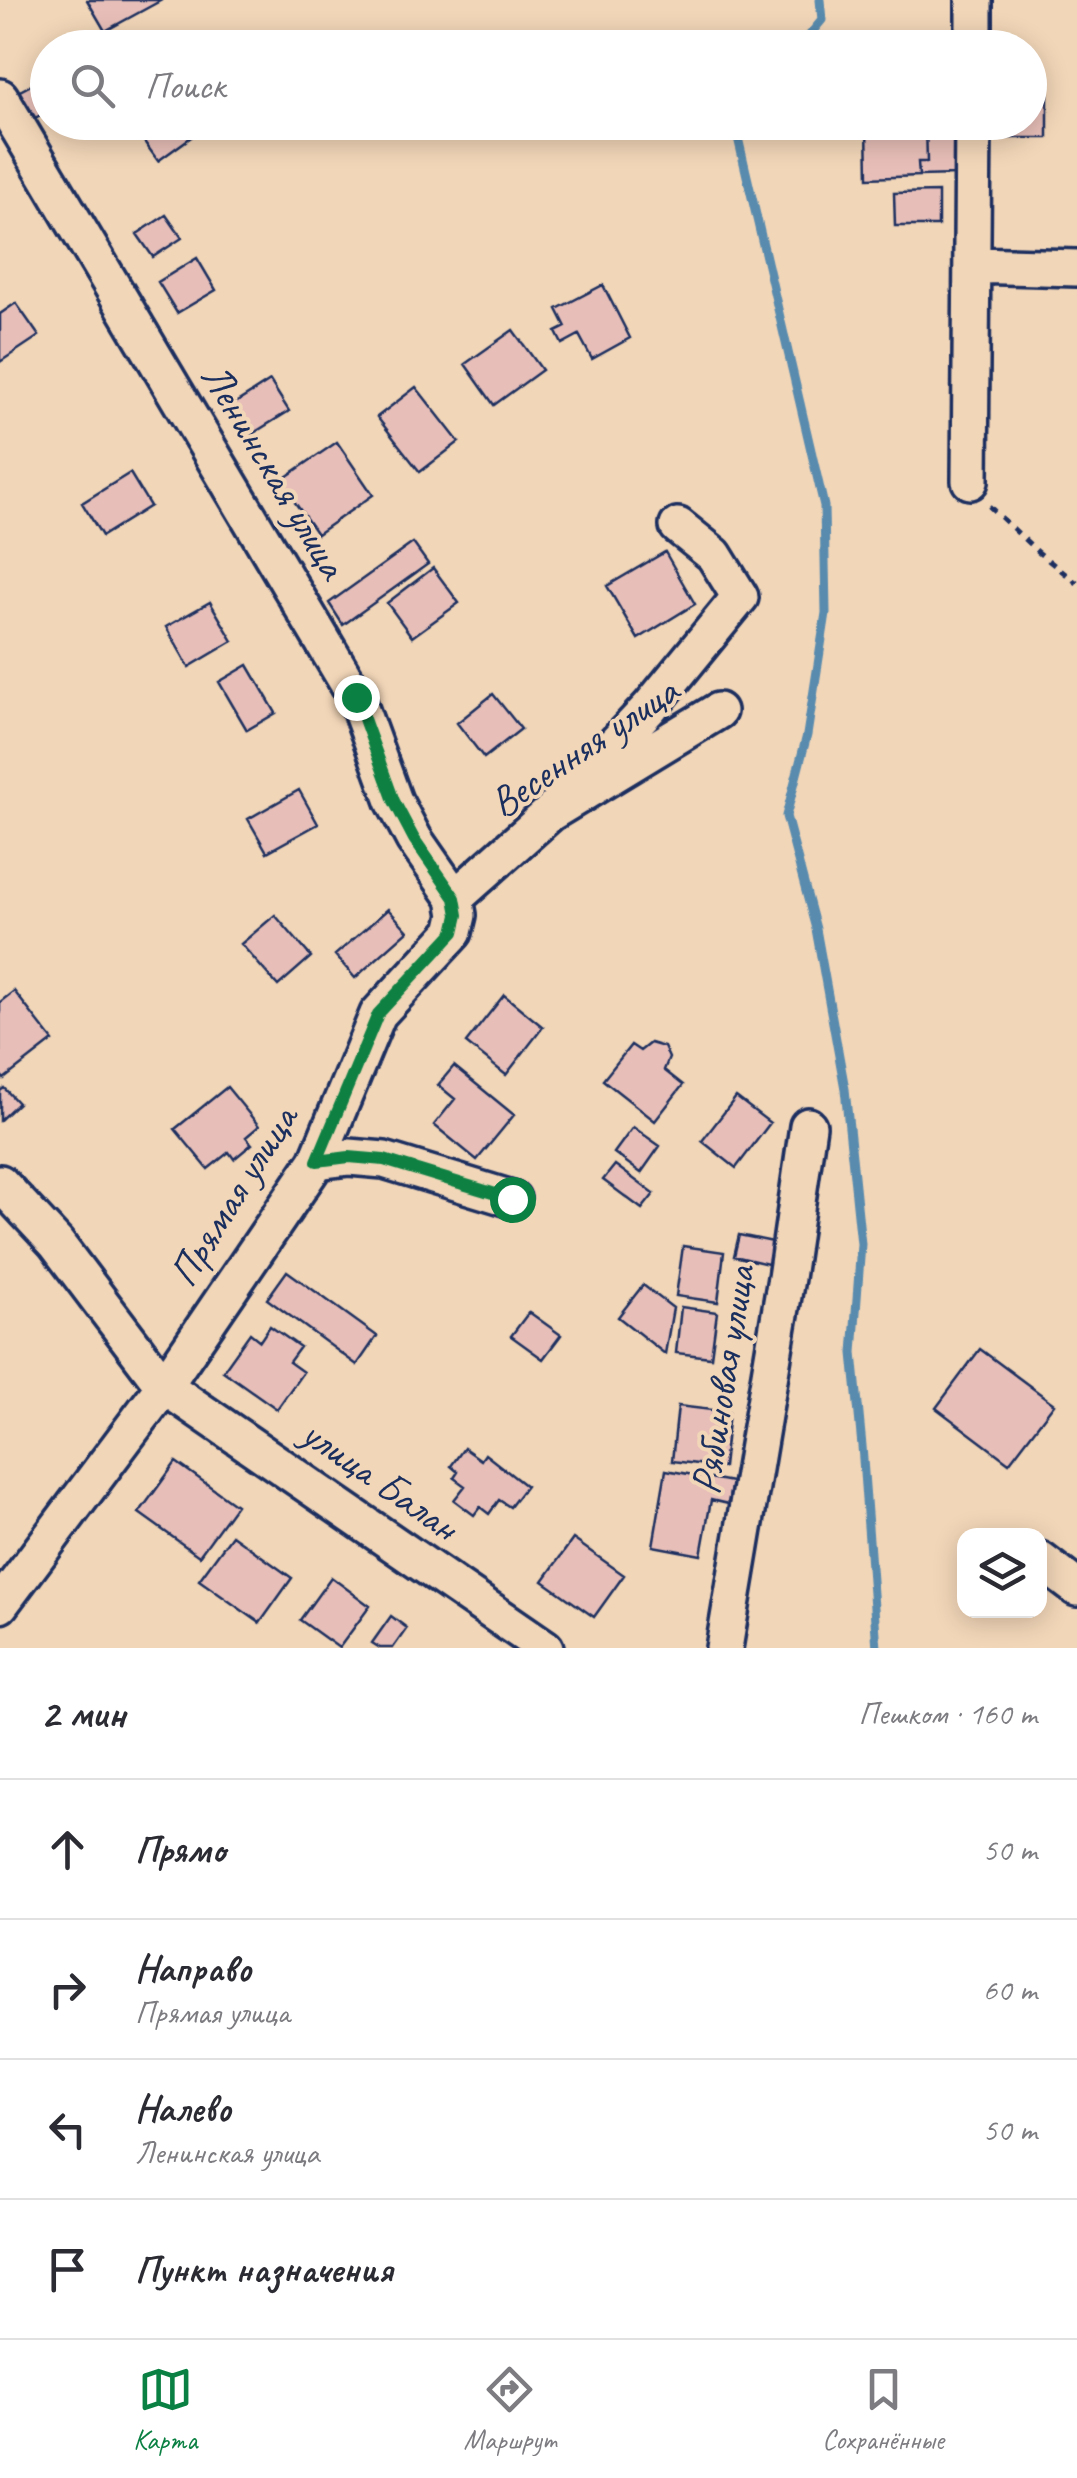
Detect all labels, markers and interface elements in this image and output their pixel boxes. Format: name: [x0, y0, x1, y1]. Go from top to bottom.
search box: [30, 30, 1047, 140]
icon: search: [65, 58, 120, 113]
text: Поиск: [145, 62, 225, 109]
street label: Ленинская улица: [189, 354, 360, 591]
street label: Весенняя улица: [480, 663, 691, 829]
route end: [334, 675, 380, 721]
street label: Прямая улица: [157, 1093, 311, 1296]
route start: [490, 1177, 536, 1223]
street label: Рябиновая улица: [679, 1259, 768, 1498]
street label: улица Балан: [289, 1405, 471, 1555]
map controls: [957, 1528, 1047, 1618]
button: layers: [957, 1528, 1047, 1618]
text: 2 мин: [40, 1687, 125, 1740]
text: Пешком · 160 m: [858, 1693, 1037, 1734]
icon: ahead: [40, 1822, 95, 1877]
text: Прямо: [135, 1826, 225, 1873]
text: 50 m: [983, 1829, 1037, 1870]
text: Направо: [135, 1945, 251, 1992]
icon: right: [40, 1962, 95, 2017]
text: 60 m: [983, 1969, 1037, 2010]
text: Прямая улица: [135, 1992, 290, 2033]
text: Налево: [135, 2085, 231, 2132]
icon: left: [40, 2102, 95, 2157]
text: 50 m: [983, 2109, 1037, 2150]
text: Ленинская улица: [135, 2132, 319, 2173]
icon: arrive: [40, 2242, 95, 2297]
text: Пункт назначения: [135, 2246, 392, 2293]
tab: Карта: [133, 2362, 197, 2457]
tab: Маршрут: [464, 2362, 556, 2457]
tab: Сохранённые: [822, 2362, 944, 2457]

